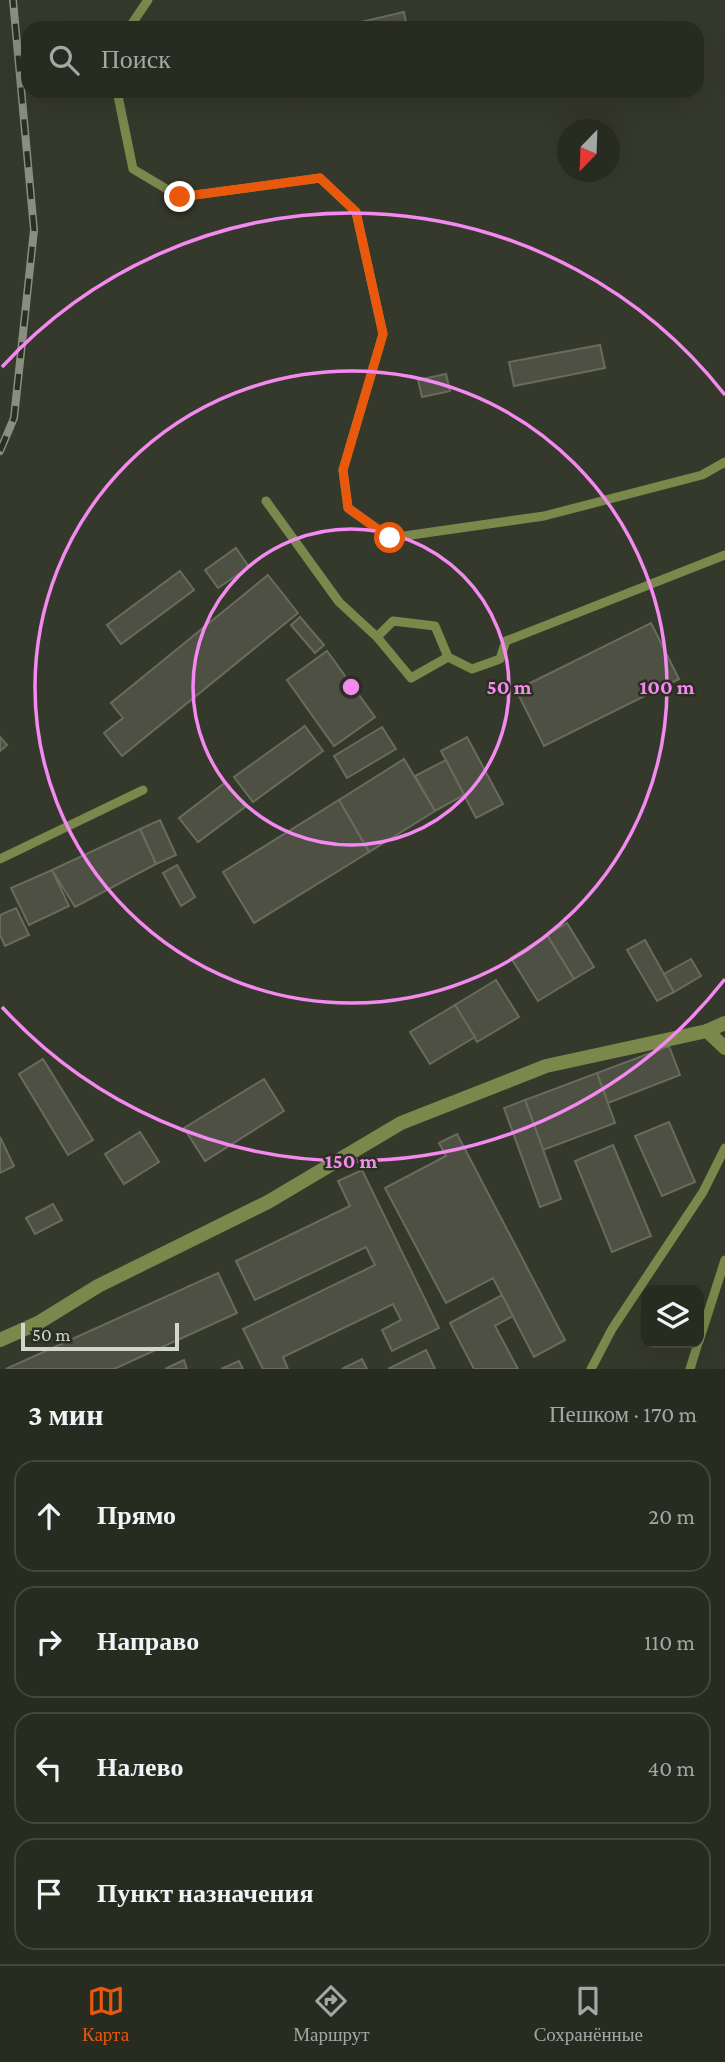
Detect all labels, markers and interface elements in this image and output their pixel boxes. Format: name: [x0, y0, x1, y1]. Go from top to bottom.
search box: [21, 21, 704, 98]
icon: search: [45, 41, 83, 79]
text: Поиск: [101, 45, 171, 74]
north arrow: [557, 119, 620, 182]
route end: [164, 181, 195, 212]
route start: [374, 522, 405, 553]
centre of rings: [339, 675, 363, 699]
text: 50 m: [487, 675, 532, 699]
text: 100 m: [639, 675, 695, 699]
text: 150 m: [325, 1149, 378, 1173]
map controls: [641, 1285, 704, 1348]
button: layers: [641, 1285, 704, 1348]
scale bar: [21, 1320, 178, 1352]
text: 50 m: [32, 1324, 71, 1345]
text: 3 мин: [28, 1398, 103, 1431]
text: Пешком · 170 m: [549, 1401, 697, 1427]
icon: ahead: [30, 1497, 68, 1535]
text: Прямо: [97, 1501, 176, 1530]
text: 20 m: [648, 1503, 695, 1529]
icon: right: [30, 1623, 68, 1661]
text: Направо: [97, 1627, 199, 1656]
text: 110 m: [644, 1629, 695, 1655]
icon: left: [30, 1749, 68, 1787]
text: Налево: [97, 1753, 183, 1782]
text: 40 m: [647, 1755, 695, 1781]
icon: arrive: [30, 1875, 68, 1913]
text: Пункт назначения: [97, 1879, 314, 1908]
tab: Карта: [82, 1982, 129, 2046]
tab: Маршрут: [293, 1982, 370, 2046]
tab: Сохранённые: [534, 1982, 643, 2046]

